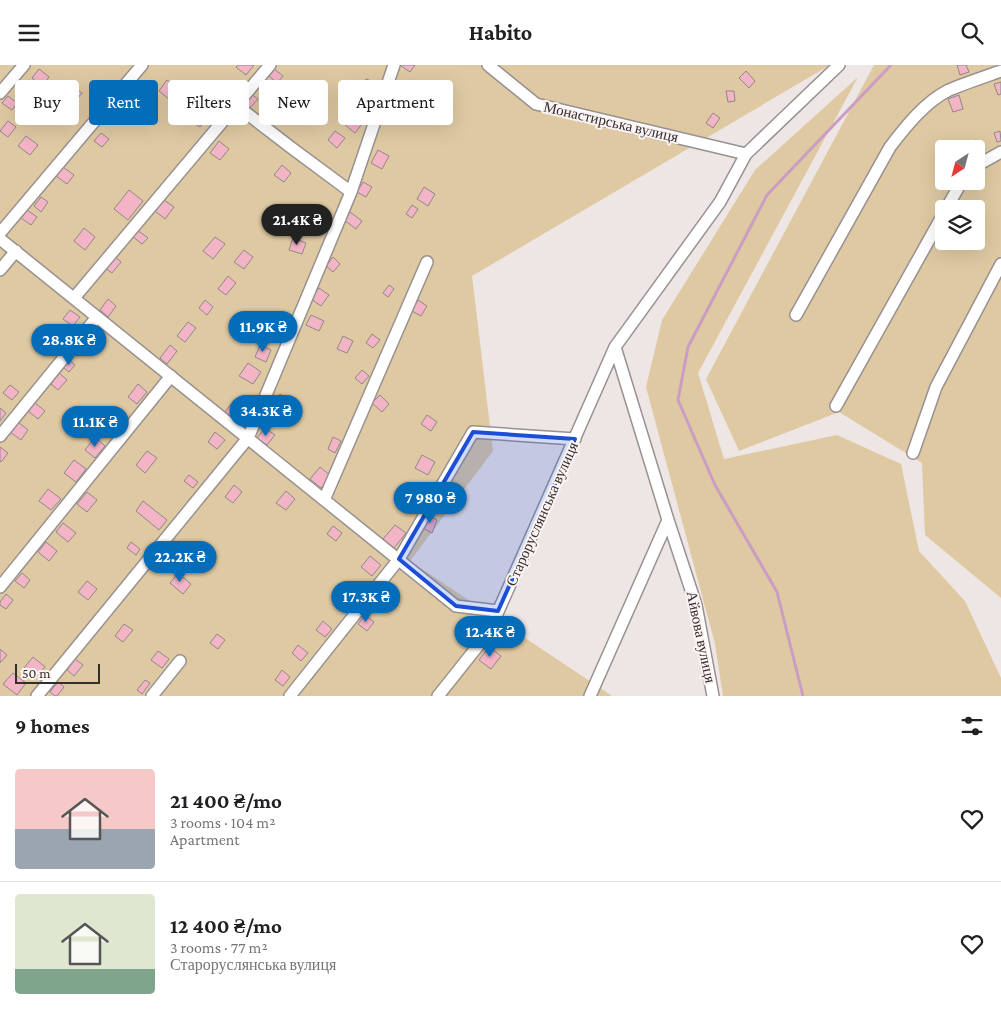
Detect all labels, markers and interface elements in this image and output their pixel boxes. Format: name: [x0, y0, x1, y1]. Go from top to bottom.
icon: menu: [15, 19, 43, 47]
icon: search: [958, 19, 986, 47]
text: Habito: [469, 20, 532, 45]
chip: Buy: [15, 80, 79, 125]
chip: Rent: [89, 80, 158, 125]
chip: Filters: [168, 80, 249, 125]
chip: New: [259, 80, 328, 125]
chip: Apartment: [338, 80, 453, 125]
street label: Монастирська вулиця: [542, 99, 680, 145]
north arrow: [935, 140, 985, 190]
map controls: [935, 140, 985, 250]
button: layers: [935, 200, 985, 250]
pin: 21.4K ₴: [251, 203, 343, 246]
text: 21.4K ₴: [272, 211, 322, 228]
pin: 11.9K ₴: [217, 311, 309, 353]
text: 11.9K ₴: [239, 318, 287, 335]
pin: 28.8K ₴: [23, 323, 115, 366]
text: 28.8K ₴: [42, 331, 96, 348]
pin: 34.3K ₴: [220, 395, 312, 437]
text: 34.3K ₴: [241, 402, 291, 419]
pin: 11.1K ₴: [49, 405, 141, 448]
text: 11.1K ₴: [73, 413, 117, 430]
street label: Староруслянська вулиця: [503, 439, 581, 588]
pin: 7 980 ₴: [384, 481, 476, 524]
text: 7 980 ₴: [405, 489, 455, 506]
pin: 22.2K ₴: [134, 541, 226, 583]
text: 22.2K ₴: [155, 548, 205, 565]
pin: 17.3K ₴: [320, 581, 412, 623]
text: 17.3K ₴: [342, 588, 390, 605]
street label: Айвова вулиця: [683, 590, 719, 685]
pin: 12.4K ₴: [444, 615, 536, 658]
text: 12.4K ₴: [465, 623, 515, 640]
scale bar: [15, 661, 100, 684]
text: 50 m: [22, 665, 50, 681]
icon: filters: [958, 712, 986, 740]
text: 9 homes: [15, 714, 90, 738]
icon: home: [55, 789, 115, 849]
text: 21 400 ₴/mo: [170, 789, 282, 813]
icon: heart: [958, 805, 986, 833]
text: 3 rooms · 104 m²: [170, 814, 275, 831]
text: Apartment: [170, 831, 240, 848]
icon: home: [55, 914, 115, 974]
text: 12 400 ₴/mo: [170, 914, 282, 938]
icon: heart: [958, 930, 986, 958]
text: 3 rooms · 77 m²: [170, 939, 268, 956]
text: Староруслянська вулиця: [170, 956, 336, 973]

